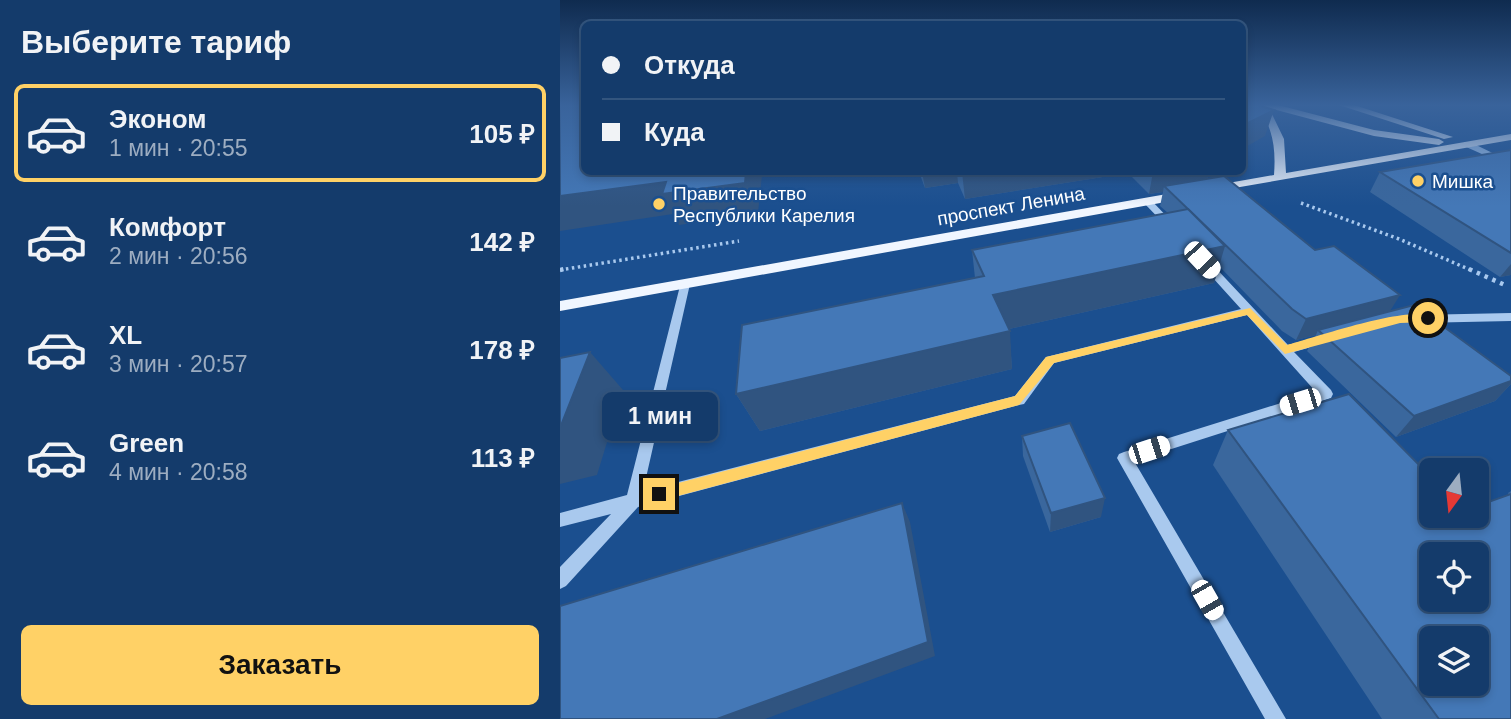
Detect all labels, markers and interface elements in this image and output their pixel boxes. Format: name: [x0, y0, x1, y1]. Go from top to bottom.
text: Выберите тариф: [21, 24, 291, 60]
text: Откуда: [644, 50, 735, 80]
icon: car: [25, 102, 88, 165]
text: Эконом: [109, 104, 207, 134]
text: Куда: [644, 117, 705, 147]
text: 105 ₽: [469, 119, 535, 149]
text: 1 мин · 20:55: [109, 135, 248, 161]
place label: Мишка: [1432, 171, 1493, 192]
marker: Мишка: [1410, 173, 1426, 189]
place label: Правительство Республики Карелия: [673, 183, 855, 226]
street label: проспект Ленина: [936, 183, 1087, 229]
marker: Правительство Республики Карелия: [651, 196, 667, 212]
icon: car: [25, 210, 88, 273]
text: Комфорт: [109, 212, 226, 242]
text: 142 ₽: [469, 227, 535, 257]
car: [1180, 237, 1225, 283]
text: 2 мин · 20:56: [109, 243, 248, 269]
route start: [1412, 302, 1444, 334]
icon: car: [25, 318, 88, 381]
text: XL: [109, 320, 142, 350]
text: 178 ₽: [469, 335, 535, 365]
text: 3 мин · 20:57: [109, 351, 248, 377]
car: [1277, 386, 1324, 418]
callout: 1 мин: [601, 392, 717, 442]
text: 1 мин: [628, 403, 692, 429]
icon: car: [25, 426, 88, 489]
text: Green: [109, 428, 184, 458]
car: [1126, 434, 1173, 466]
text: 113 ₽: [471, 443, 535, 473]
north arrow: [1419, 458, 1489, 528]
map controls: [1419, 458, 1489, 696]
text: 4 мин · 20:58: [109, 459, 248, 485]
route end: [643, 478, 675, 510]
button: locate: [1419, 542, 1489, 612]
car: [1188, 577, 1227, 623]
button: Заказать: [21, 625, 539, 705]
button: layers: [1419, 626, 1489, 696]

